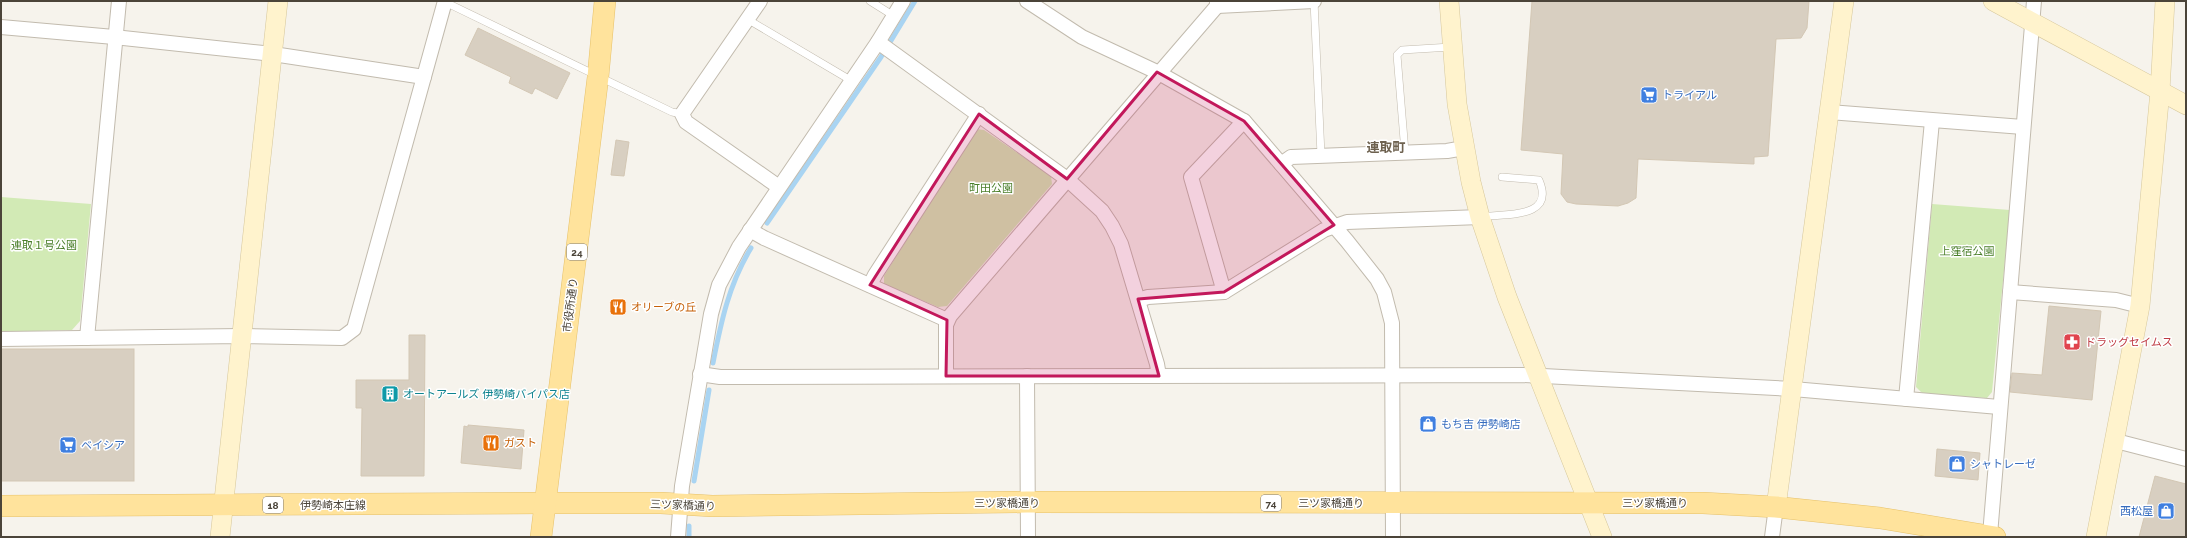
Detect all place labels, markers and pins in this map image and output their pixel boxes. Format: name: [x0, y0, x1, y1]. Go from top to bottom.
supermarket icon: トライアル: [1639, 85, 1659, 105]
place label: トライアル: [1662, 89, 1717, 102]
restaurant icon: オリーブの丘: [608, 297, 628, 317]
place label: オリーブの丘: [631, 301, 696, 314]
pharmacy icon: ドラッグセイムス: [2062, 332, 2082, 352]
place label: ドラッグセイムス: [2085, 336, 2173, 349]
building icon: オートアールズ 伊勢崎バイパス店: [380, 384, 400, 404]
place label: オートアールズ 伊勢崎バイパス店: [403, 388, 570, 401]
shop icon: もち吉 伊勢崎店: [1418, 414, 1438, 434]
place label: もち吉 伊勢崎店: [1441, 418, 1521, 431]
restaurant icon: ガスト: [481, 433, 501, 453]
supermarket icon: ベイシア: [58, 435, 78, 455]
place label: ガスト: [504, 437, 537, 450]
place label: ベイシア: [81, 439, 125, 452]
shop icon: シャトレーゼ: [1947, 454, 1967, 474]
place label: シャトレーゼ: [1970, 458, 2036, 471]
shop icon: 西松屋: [2156, 501, 2176, 521]
place label: 西松屋: [2120, 505, 2153, 518]

